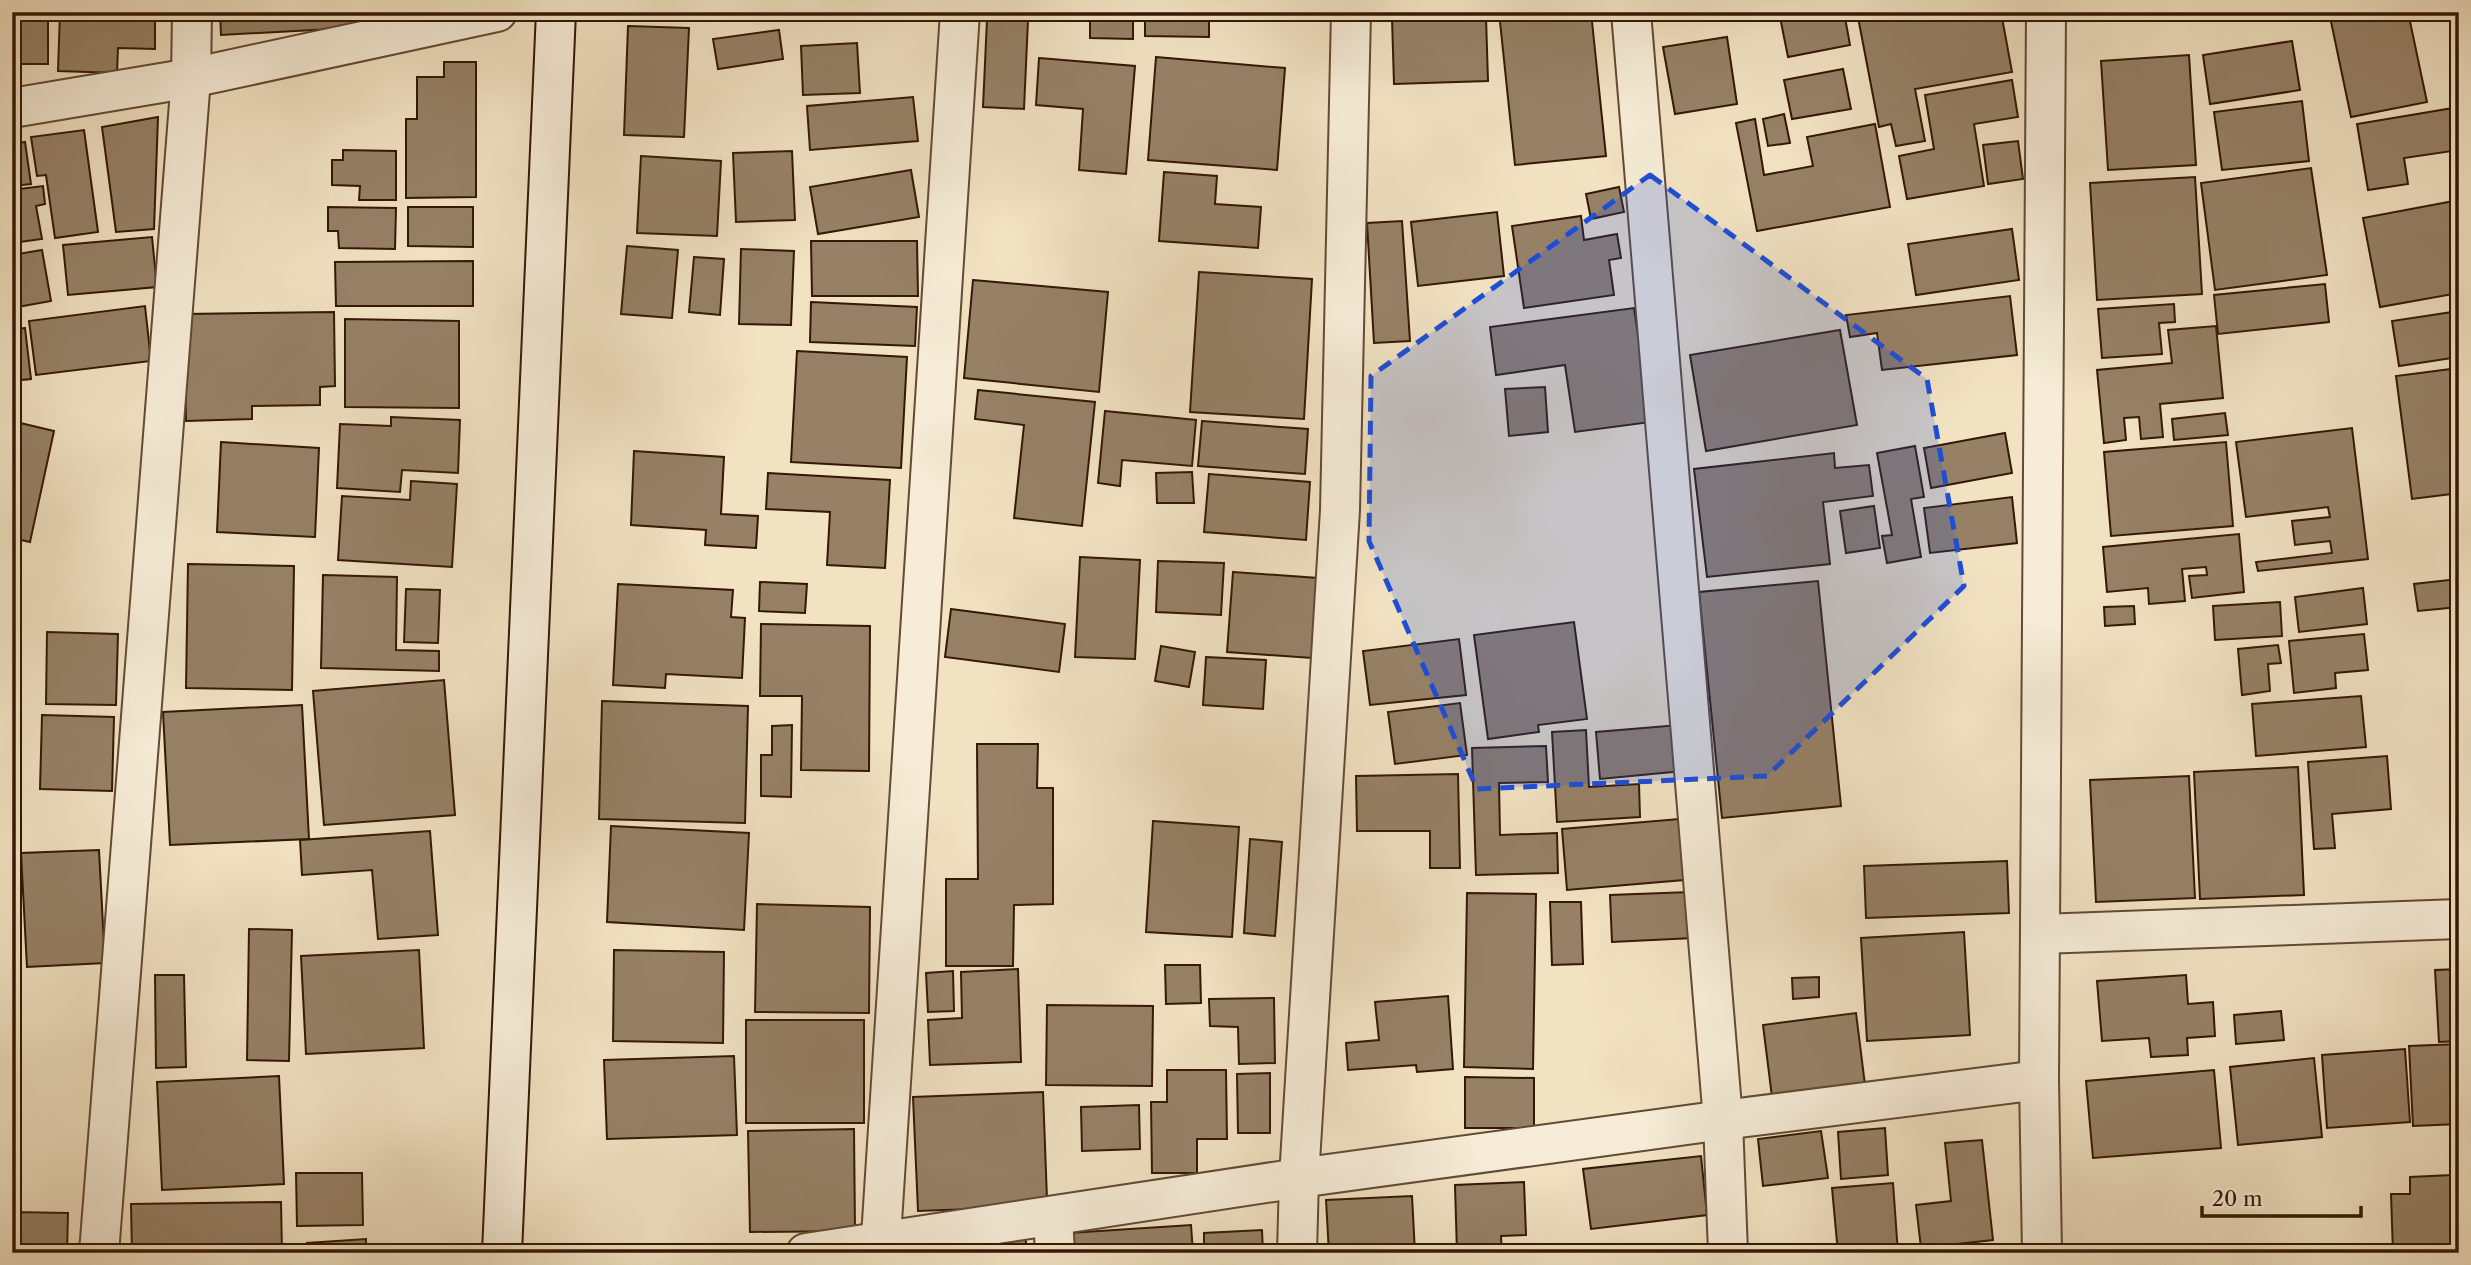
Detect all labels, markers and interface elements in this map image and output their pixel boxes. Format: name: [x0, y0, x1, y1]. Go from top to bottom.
scale bar: [2202, 1174, 2361, 1218]
text: 20 m: [2212, 1186, 2263, 1211]

